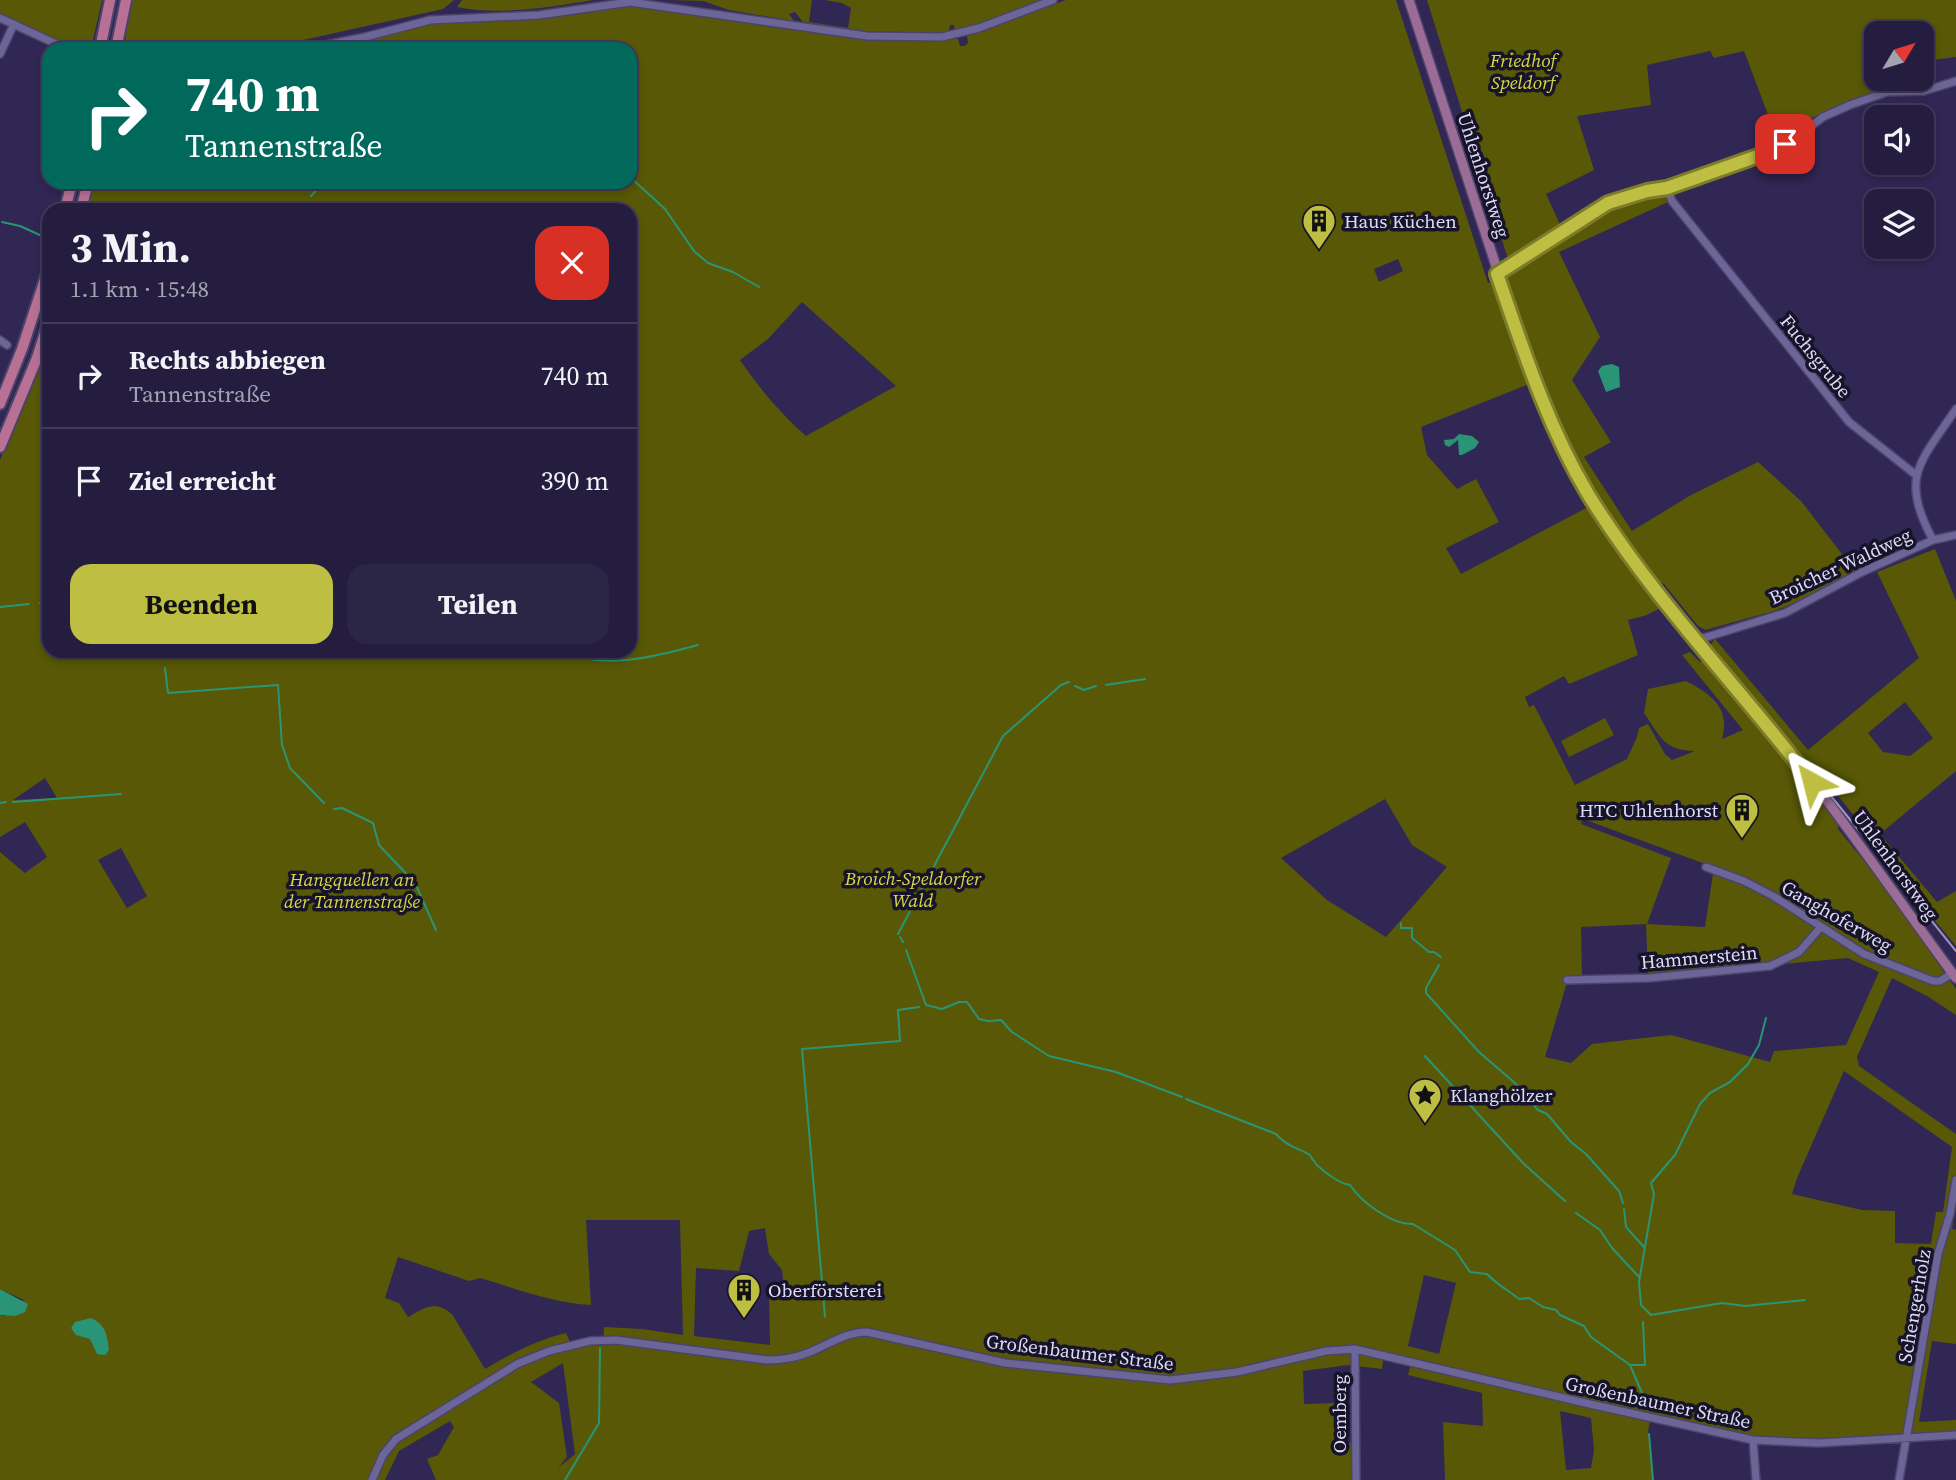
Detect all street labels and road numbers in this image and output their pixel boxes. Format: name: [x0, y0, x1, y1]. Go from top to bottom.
street label: Uhlenhorstweg: [1452, 109, 1517, 241]
street label: Fuchsgrube: [1774, 309, 1858, 403]
street label: Broicher Waldweg: [1764, 522, 1916, 610]
street label: Uhlenhorstweg: [1847, 805, 1945, 925]
street label: Ganghoferweg: [1777, 874, 1897, 958]
street label: Hammerstein: [1639, 939, 1759, 975]
street label: Schengerholz: [1891, 1247, 1937, 1365]
street label: Großenbaumer Straße: [985, 1328, 1175, 1376]
street label: Großenbaumer Straße: [1563, 1370, 1753, 1434]
street label: Oemberg: [1326, 1375, 1352, 1453]

